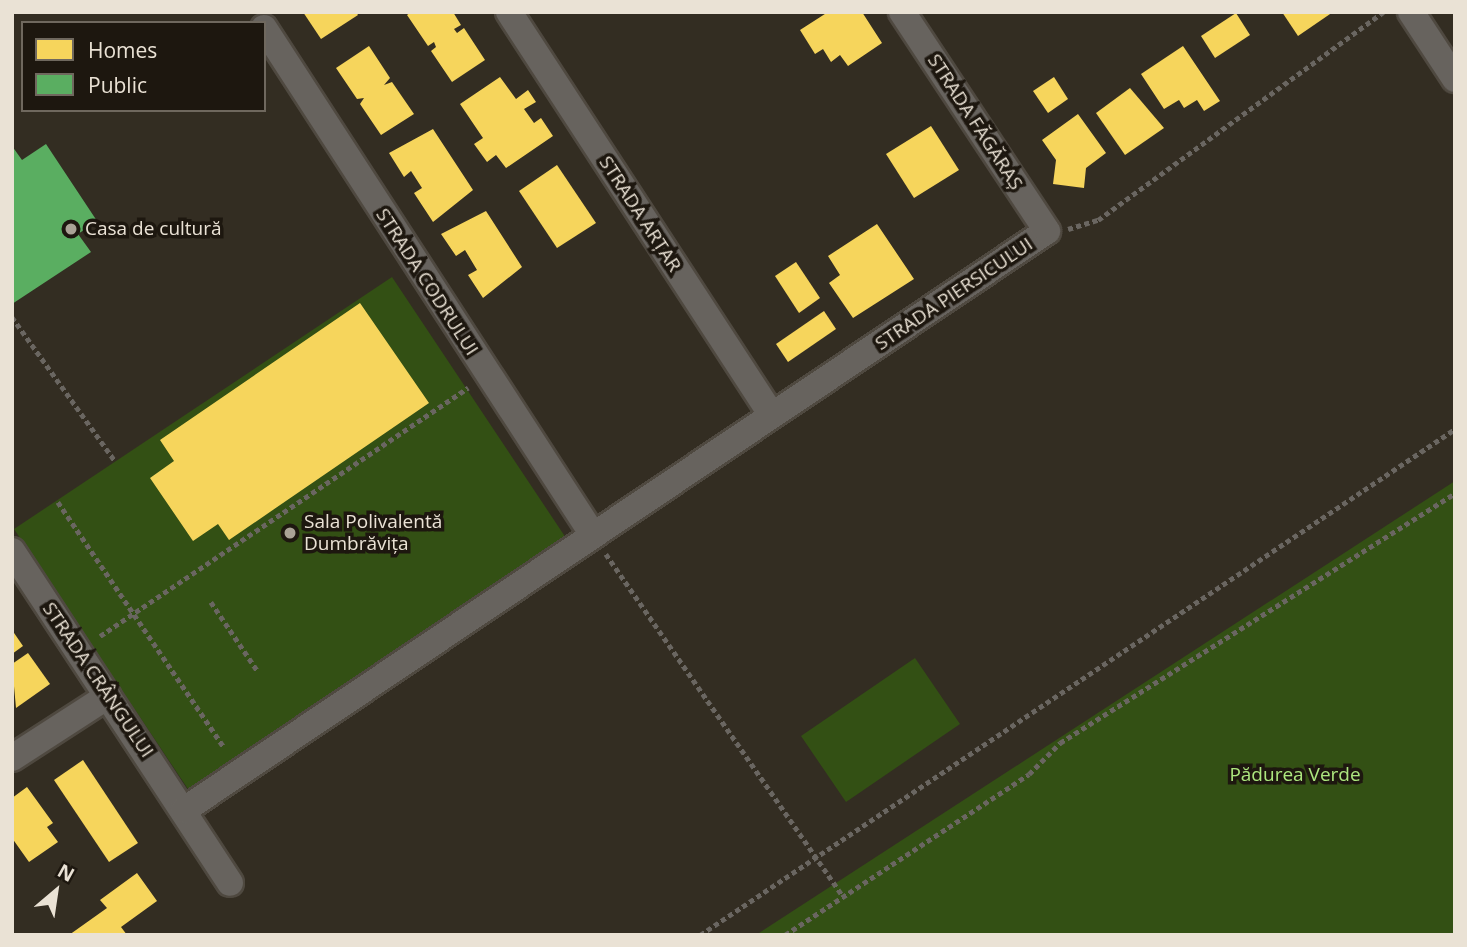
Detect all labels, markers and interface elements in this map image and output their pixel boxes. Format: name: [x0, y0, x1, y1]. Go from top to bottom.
legend: [21, 21, 266, 112]
text: Homes: [88, 36, 157, 64]
street label: STRADA FĂGĂRAȘ: [923, 50, 1027, 194]
text: Public: [88, 71, 147, 99]
street label: STRADA ARȚAR: [594, 152, 686, 276]
street label: STRADA CODRULUI: [371, 204, 483, 360]
place label: Casa de cultură: [85, 218, 222, 240]
marker: Casa de cultură: [63, 221, 79, 237]
street label: STRADA PIERSICULUI: [871, 233, 1037, 355]
place label: Sala Polivalentă Dumbrăvița: [304, 511, 442, 555]
marker: Sala Polivalentă Dumbrăvița: [282, 525, 298, 541]
street label: STRADA CRÂNGULUI: [38, 598, 158, 762]
park label: Pădurea Verde: [1229, 764, 1361, 786]
north arrow: [21, 856, 91, 926]
text: N: [53, 858, 79, 888]

